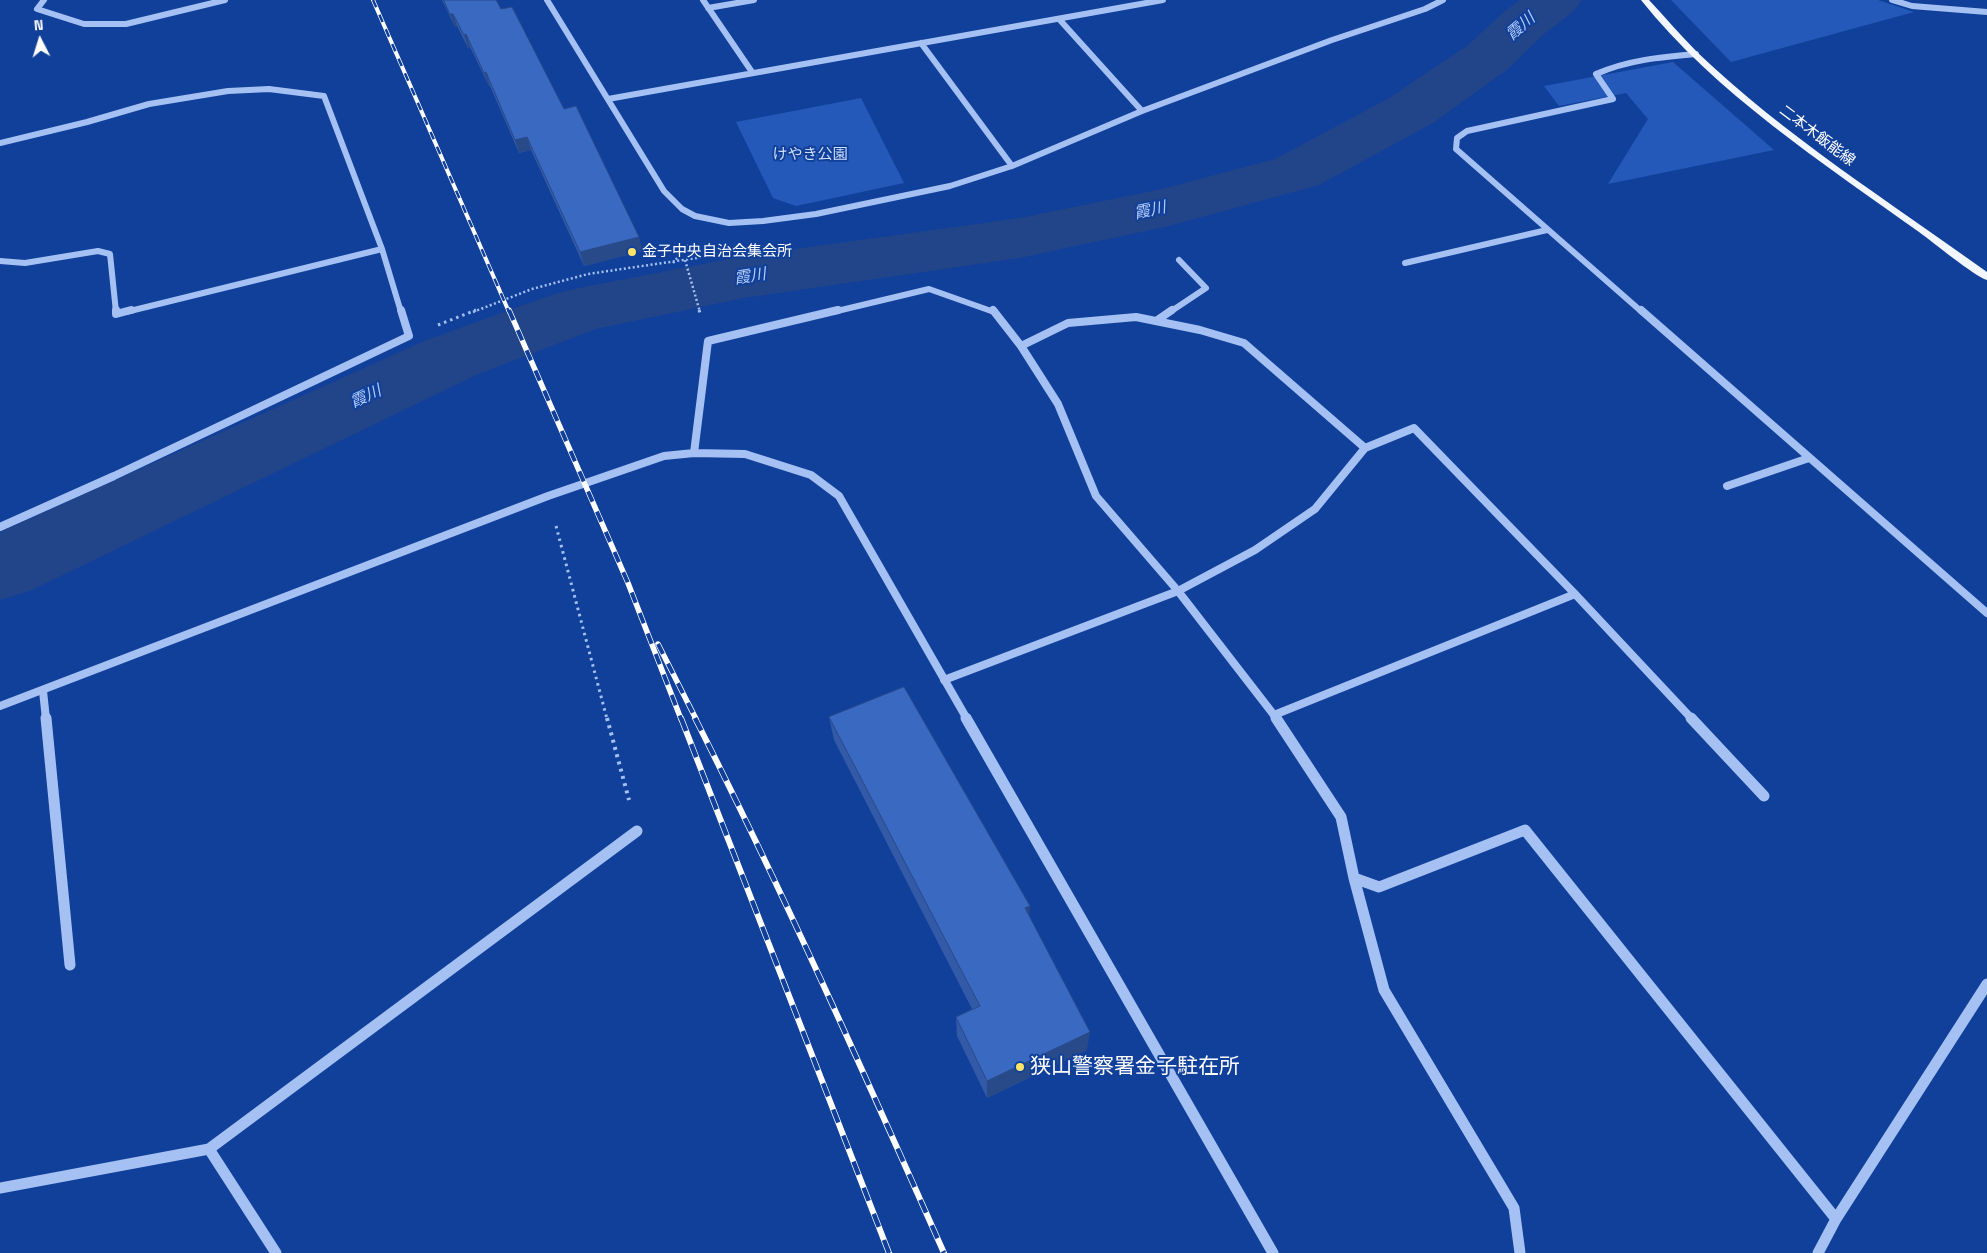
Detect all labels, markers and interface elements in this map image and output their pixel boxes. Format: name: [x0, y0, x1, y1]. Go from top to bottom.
water label: 霞川: [1503, 9, 1539, 45]
north arrow: [15, 15, 65, 65]
text: N: [33, 16, 44, 34]
street label: 二本木飯能線: [1776, 102, 1858, 170]
park label: けやき公園: [773, 146, 847, 164]
water label: 霞川: [1132, 198, 1168, 224]
place label: 金子中央自治会集会所: [642, 243, 792, 261]
marker: 金子中央自治会集会所: [626, 246, 638, 258]
water label: 霞川: [733, 265, 767, 289]
water label: 霞川: [347, 382, 385, 412]
place label: 狭山警察署金子駐在所: [1030, 1054, 1240, 1080]
marker: 狭山警察署金子駐在所: [1014, 1061, 1026, 1073]

